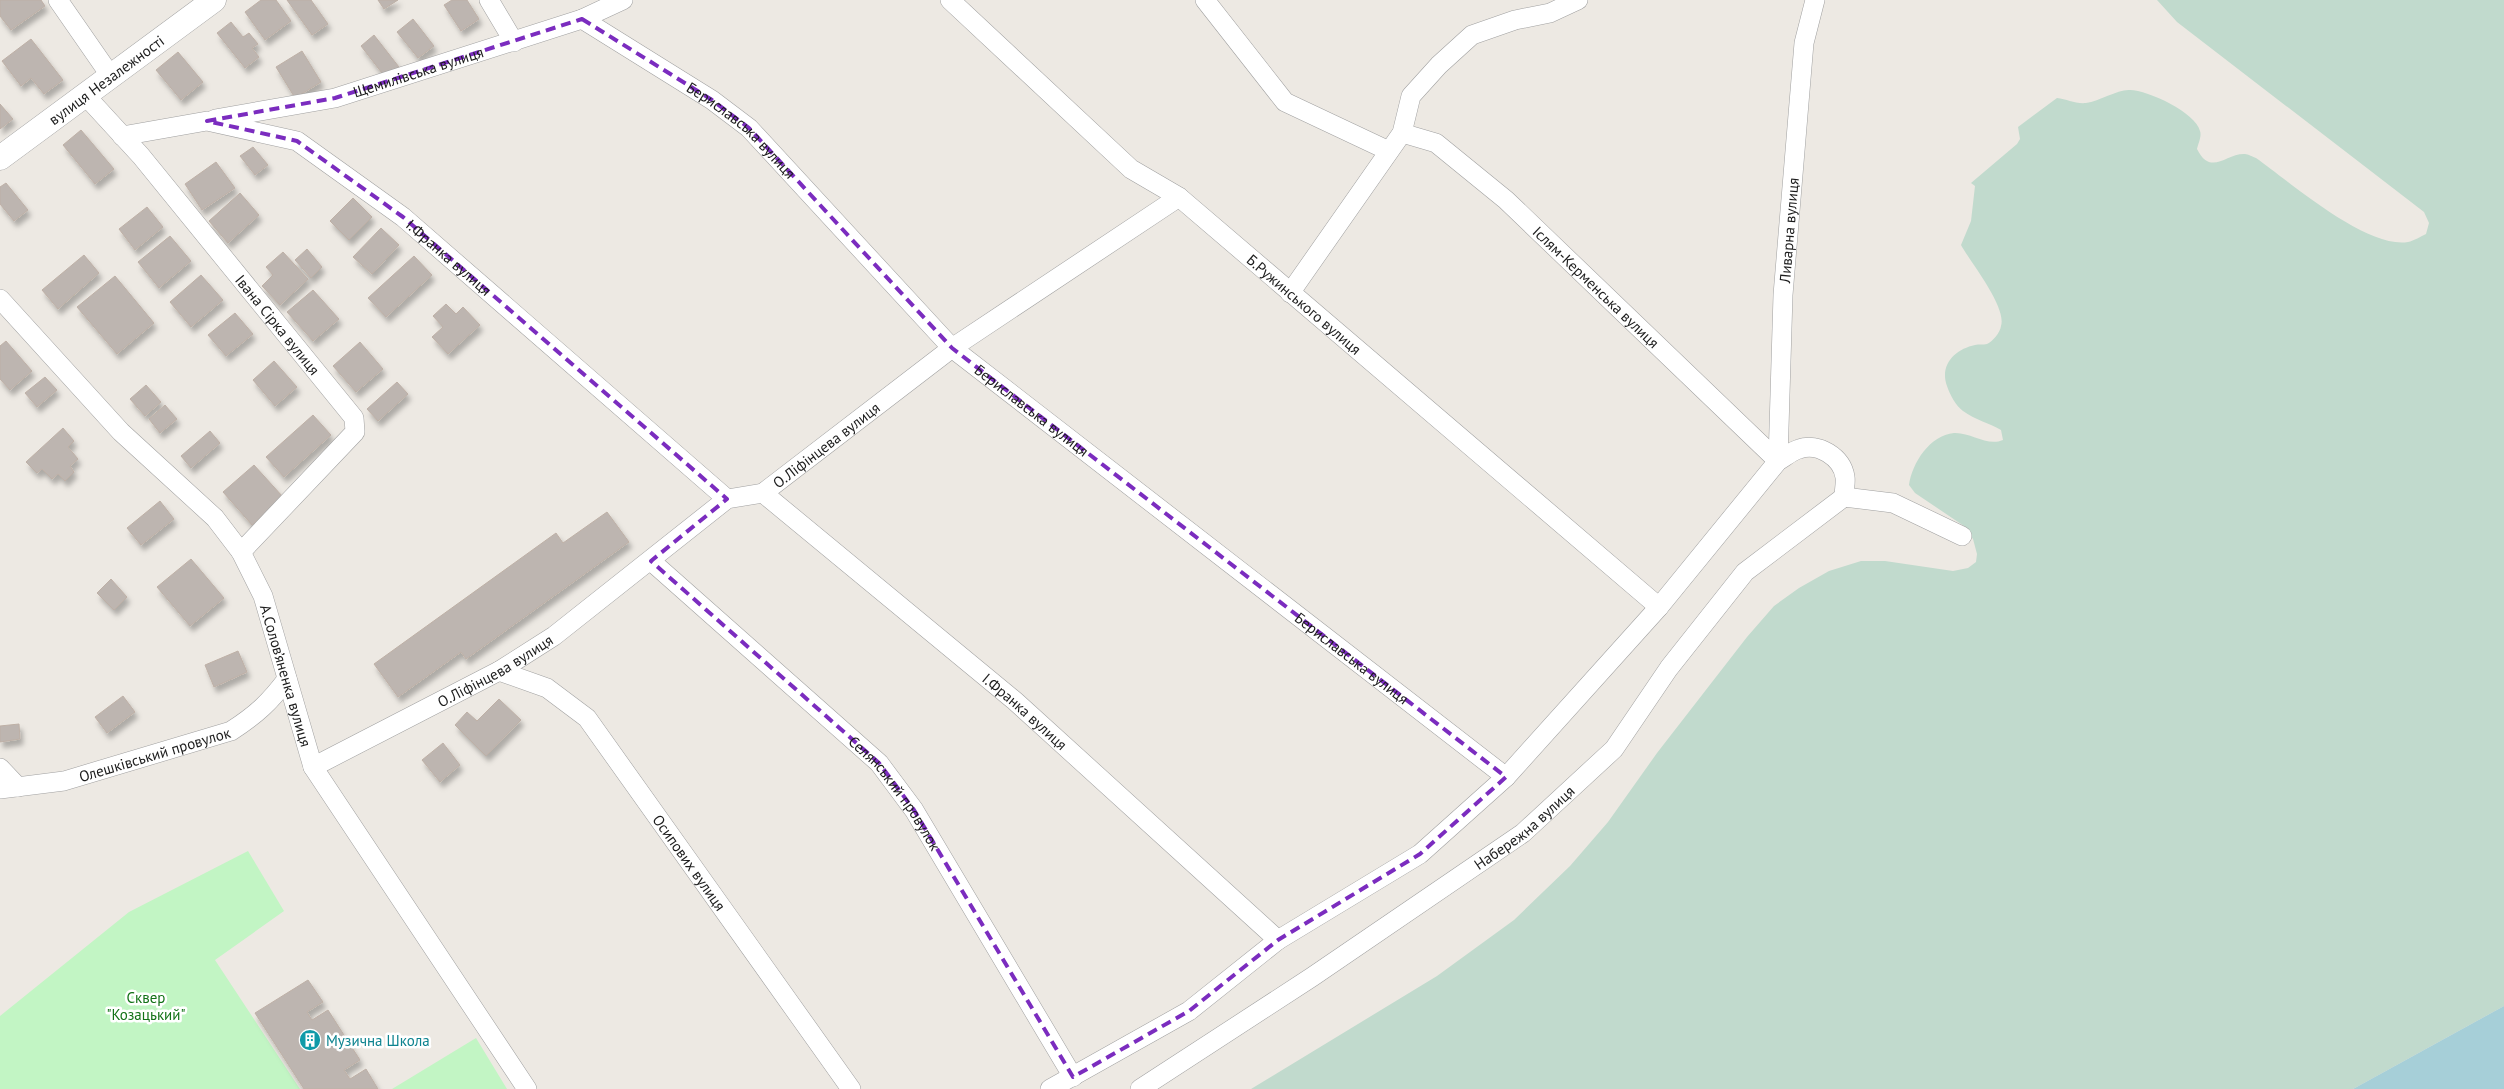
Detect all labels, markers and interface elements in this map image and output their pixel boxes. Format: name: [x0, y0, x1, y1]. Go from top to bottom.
street label: вулиця Незалежності: [45, 31, 168, 128]
street label: Щемилівська вулиця: [350, 42, 486, 101]
street label: Бериславська вулиця: [683, 77, 800, 182]
street label: Ливарна вулиця: [1774, 177, 1802, 285]
street label: І.Франка вулиця: [402, 215, 496, 299]
street label: Іслям-Керменська вулиця: [1529, 222, 1664, 352]
street label: Б.Ружинського вулиця: [1243, 250, 1365, 358]
street label: Івана Сірка вулиця: [232, 271, 324, 379]
street label: Бериславська вулиця: [971, 360, 1093, 460]
street label: О.Ліфінцева вулиця: [769, 398, 883, 492]
street label: А.Солов’яненка вулиця: [256, 602, 316, 749]
street label: Бериславська вулиця: [1291, 608, 1413, 708]
street label: О.Ліфінцева вулиця: [434, 630, 556, 711]
street label: І.Франка вулиця: [979, 669, 1072, 754]
street label: Олешківський провулок: [76, 722, 233, 786]
street label: Селянський провулок: [845, 731, 946, 854]
street label: Набережна вулиця: [1470, 781, 1578, 873]
street label: Осипових вулиця: [649, 810, 730, 914]
park label: Сквер "Козацький": [106, 988, 186, 1024]
building icon: Музична Школа: [298, 1028, 322, 1052]
place label: Музична Школа: [326, 1031, 430, 1050]

